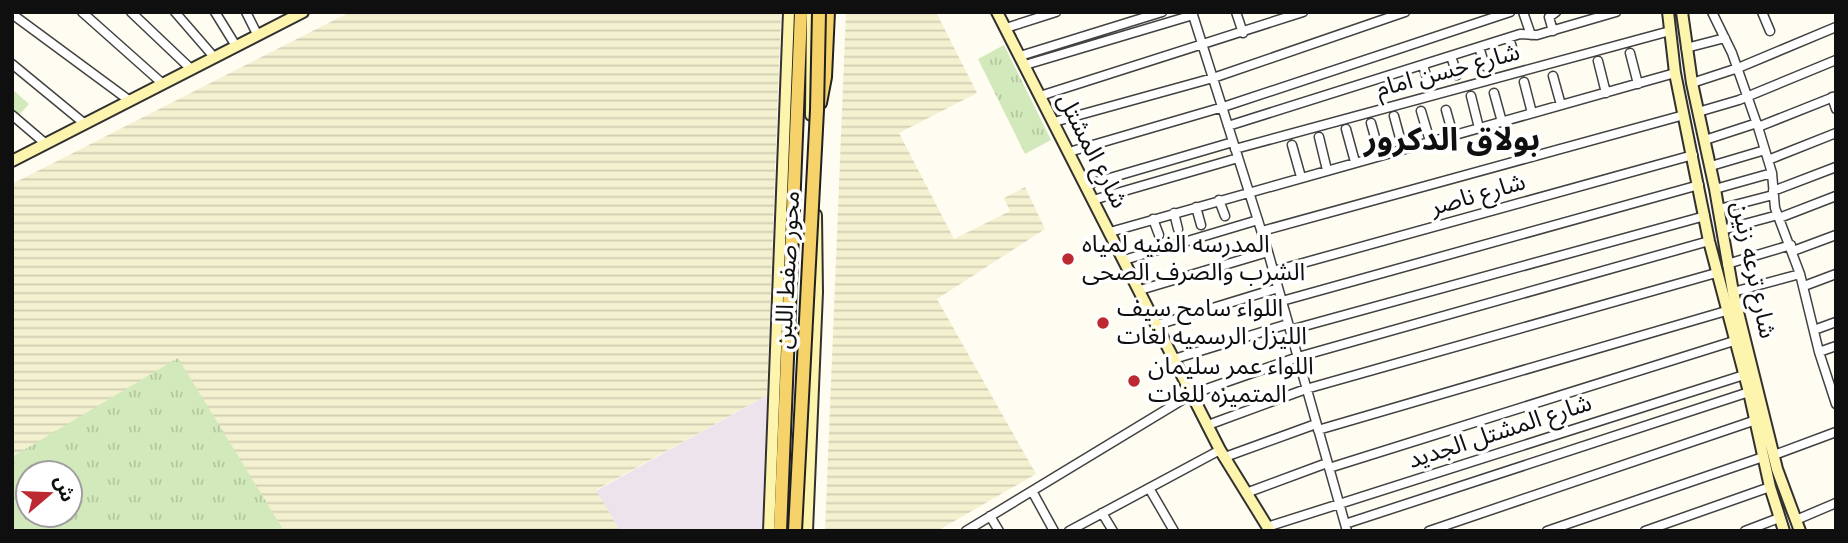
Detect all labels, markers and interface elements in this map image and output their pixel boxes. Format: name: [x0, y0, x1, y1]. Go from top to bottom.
street label: شارع حسن امام: [1372, 34, 1524, 108]
street label: شارع المشتل: [1047, 87, 1137, 215]
district label: بولاق الدكرور: [1362, 116, 1540, 165]
street label: شارع ناصر: [1425, 164, 1530, 226]
street label: محور صفط اللبن: [766, 190, 810, 350]
street label: شارع ترعه زنين: [1721, 198, 1785, 342]
place label: المدرسه الفنيه لمياه الشرب والصرف الصحى: [1082, 227, 1305, 291]
marker: المدرسه الفنيه لمياه الشرب والصرف الصحى: [1060, 251, 1076, 267]
place label: اللواء سامح سيف الليزل الرسميه لغات: [1117, 291, 1307, 355]
marker: اللواء سامح سيف الليزل الرسميه لغات: [1095, 315, 1111, 331]
place label: اللواء عمر سليمان المتميزه للغات: [1148, 349, 1314, 413]
marker: اللواء عمر سليمان المتميزه للغات: [1126, 373, 1142, 389]
street label: شارع المشتل الجديد: [1403, 385, 1597, 479]
north arrow: [14, 459, 84, 529]
text: ش: [46, 472, 82, 506]

